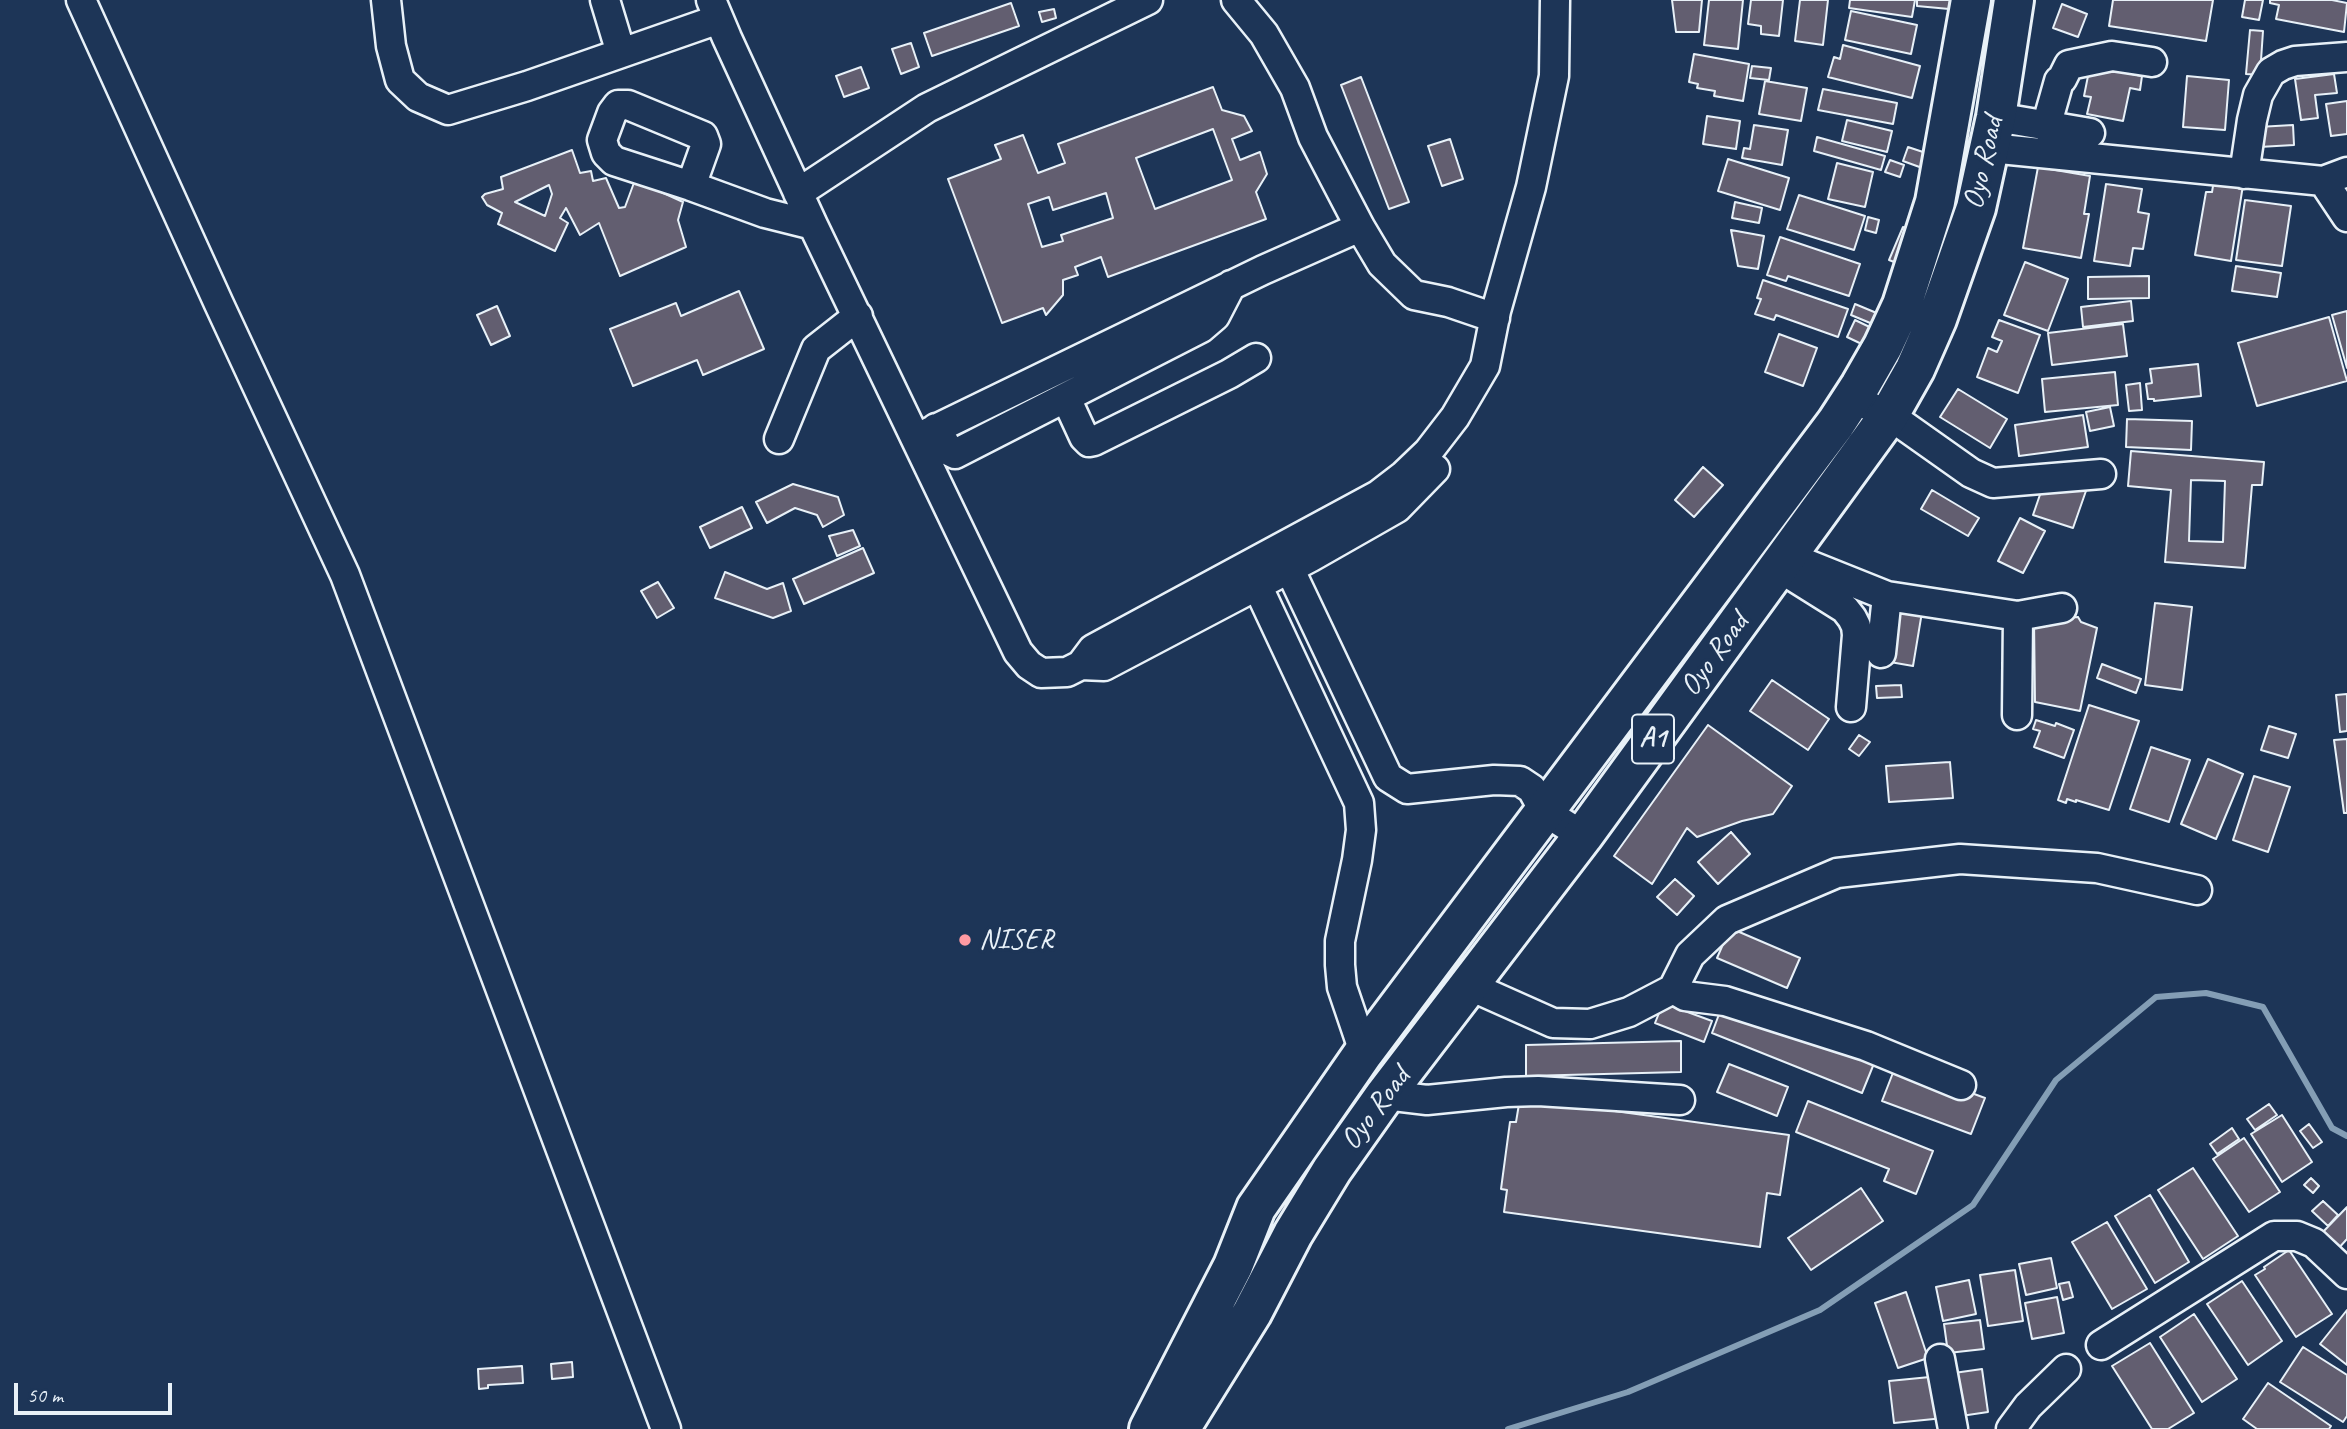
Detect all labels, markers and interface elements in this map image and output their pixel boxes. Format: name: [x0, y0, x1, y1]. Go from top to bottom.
street label: Oyo Road: [1956, 113, 2012, 213]
street label: Oyo Road: [1673, 606, 1757, 704]
road number: A1: [1632, 714, 1674, 764]
place label: NISER: [979, 922, 1054, 958]
marker: NISER: [957, 932, 973, 948]
street label: Oyo Road: [1333, 1061, 1419, 1157]
scale bar: [18, 1370, 175, 1414]
text: 50 m: [27, 1382, 63, 1408]

